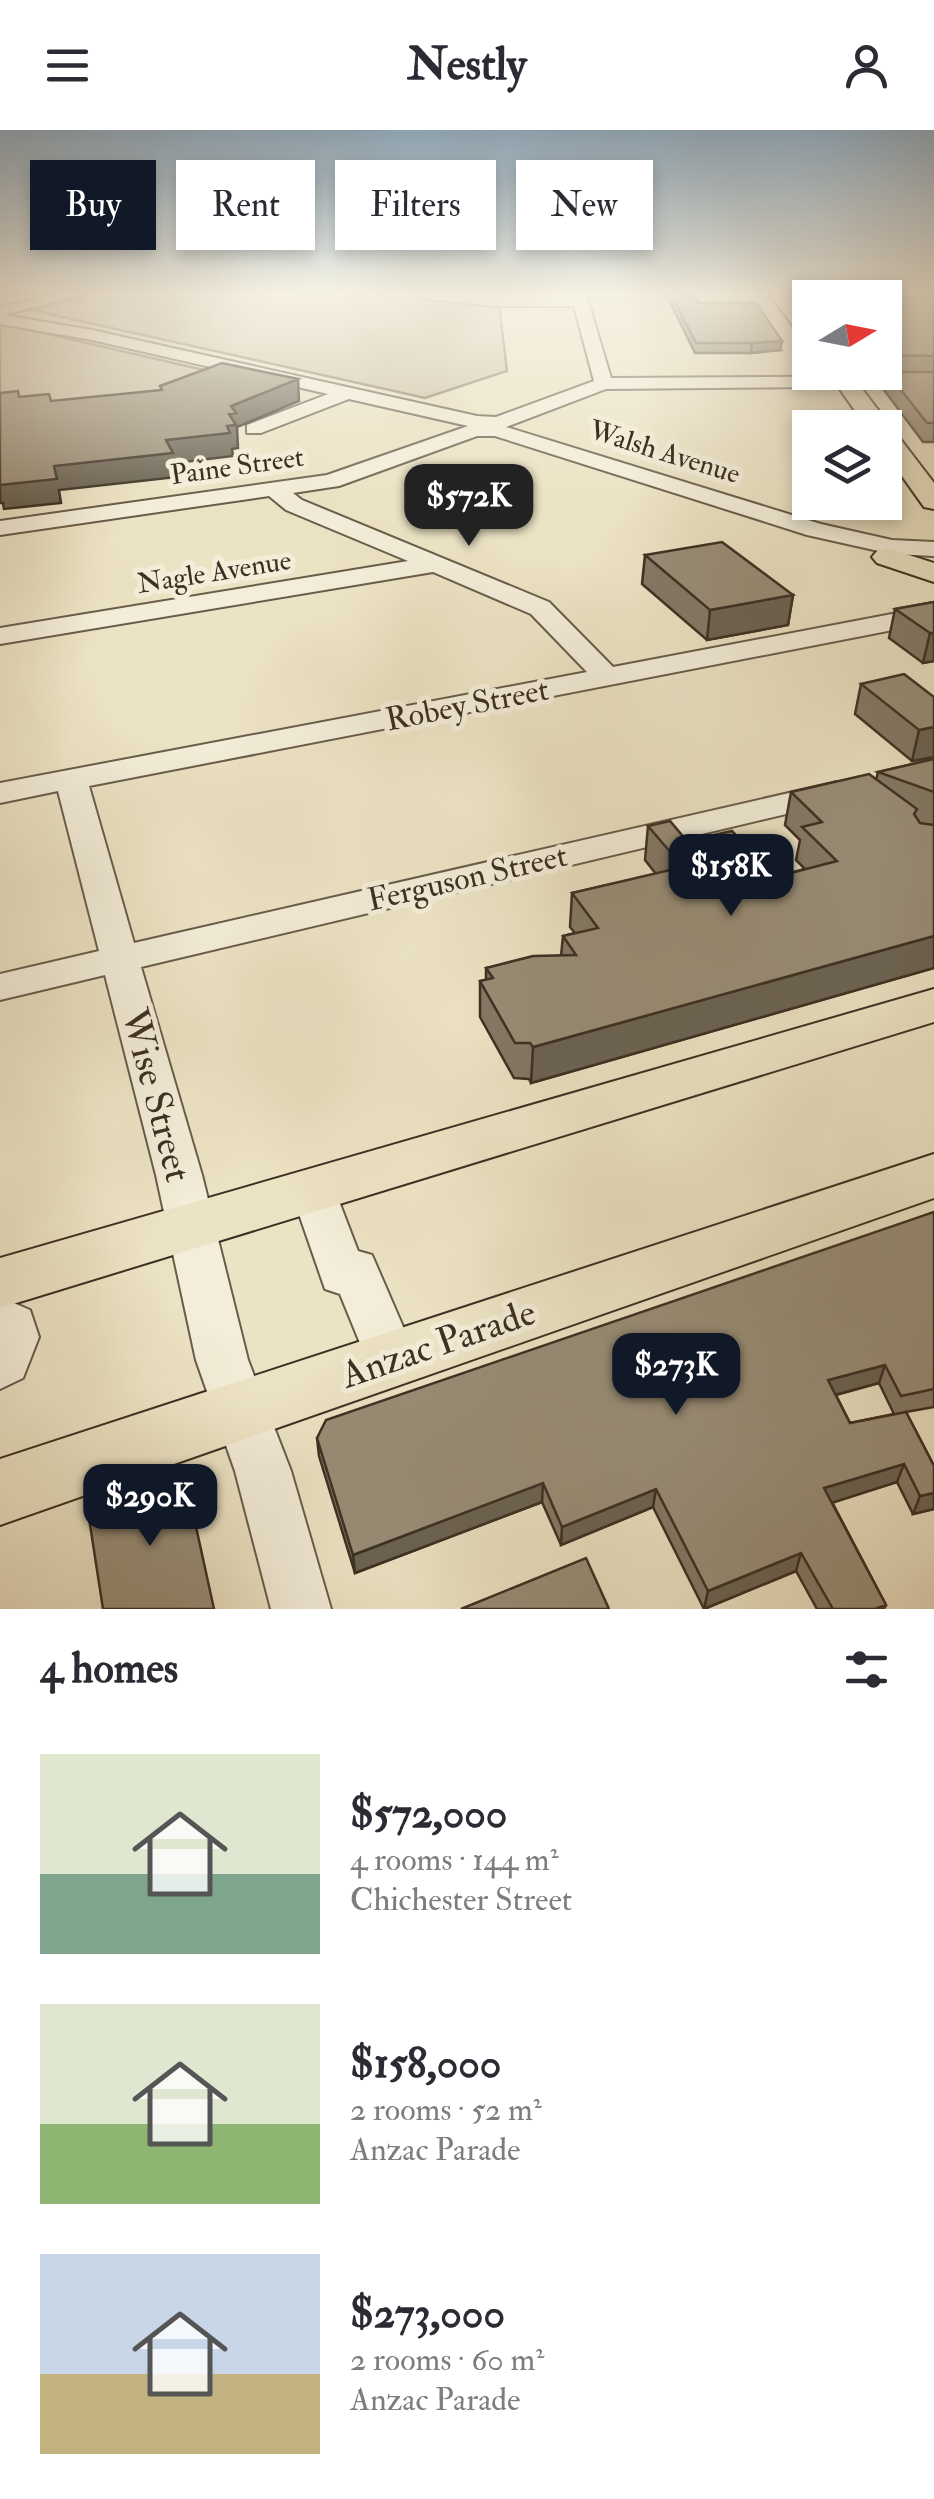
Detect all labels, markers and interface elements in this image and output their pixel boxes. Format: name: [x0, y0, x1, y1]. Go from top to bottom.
text: Nestly: [407, 37, 527, 93]
icon: menu: [40, 38, 95, 93]
icon: person: [839, 38, 894, 93]
chip: Buy: [30, 160, 156, 250]
chip: Rent: [176, 160, 315, 250]
chip: Filters: [335, 160, 496, 250]
chip: New: [516, 160, 653, 250]
north arrow: [792, 280, 902, 390]
map controls: [792, 280, 902, 520]
button: layers: [792, 410, 902, 520]
street label: Walsh Avenue: [584, 413, 744, 492]
street label: Paine Street: [168, 440, 306, 493]
pin: $572K: [399, 464, 539, 549]
text: $572K: [426, 476, 512, 516]
street label: Nagle Avenue: [135, 543, 294, 602]
street label: Robey Street: [382, 670, 552, 740]
pin: $158K: [661, 834, 801, 919]
street label: Ferguson Street: [363, 836, 571, 920]
text: $158K: [691, 846, 771, 886]
street label: Wise Street: [110, 1002, 202, 1187]
street label: Anzac Parade: [334, 1288, 542, 1400]
pin: $273K: [606, 1333, 746, 1418]
text: $273K: [634, 1345, 718, 1385]
pin: $290K: [80, 1464, 220, 1549]
text: $290K: [105, 1476, 195, 1516]
icon: filters: [839, 1642, 894, 1697]
text: 4 homes: [40, 1643, 178, 1695]
text: $572,000: [350, 1788, 507, 1840]
icon: home: [120, 1794, 240, 1914]
text: 4 rooms · 144 m²: [350, 1840, 559, 1880]
text: Chichester Street: [350, 1880, 572, 1920]
text: $158,000: [350, 2038, 501, 2090]
icon: home: [120, 2044, 240, 2164]
text: 2 rooms · 52 m²: [350, 2090, 542, 2130]
text: Anzac Parade: [350, 2130, 520, 2170]
text: $273,000: [350, 2288, 505, 2340]
icon: home: [120, 2294, 240, 2414]
text: 2 rooms · 60 m²: [350, 2340, 544, 2380]
text: Anzac Parade: [350, 2380, 520, 2420]

